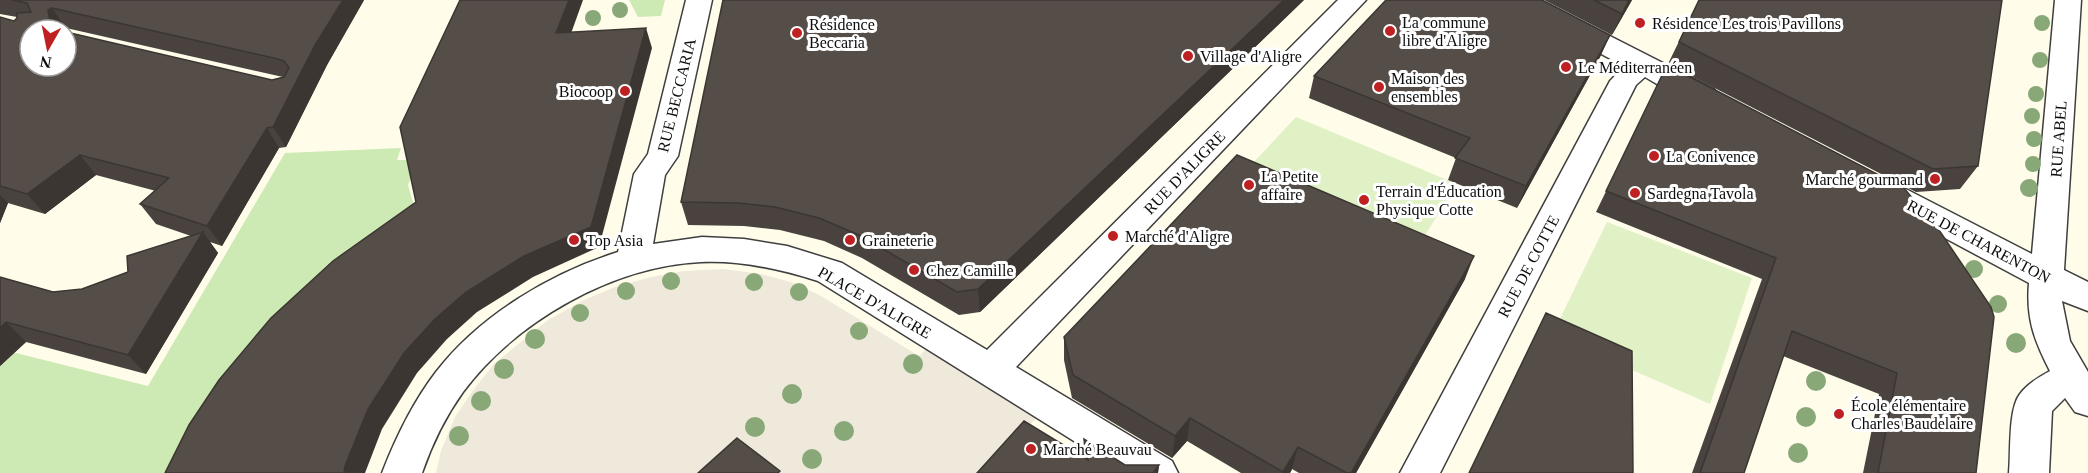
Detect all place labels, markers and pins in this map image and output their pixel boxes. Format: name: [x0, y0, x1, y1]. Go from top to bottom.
place label: La commune libre d'Aligre: [1402, 14, 1487, 50]
place label: Résidence Les trois Pavillons: [1652, 15, 1841, 32]
place label: Résidence Beccaria: [809, 16, 875, 51]
marker: Résidence Les trois Pavillons: [1633, 16, 1647, 30]
marker: La commune libre d'Aligre: [1383, 24, 1397, 38]
marker: Résidence Beccaria: [790, 26, 804, 40]
place label: Village d'Aligre: [1200, 48, 1302, 66]
marker: Village d'Aligre: [1181, 49, 1195, 63]
place label: Le Méditerranéen: [1578, 59, 1692, 76]
marker: Le Méditerranéen: [1559, 60, 1573, 74]
place label: Maison des ensembles: [1391, 70, 1464, 105]
marker: Maison des ensembles: [1372, 80, 1386, 94]
place label: Biocoop: [559, 83, 613, 101]
marker: Biocoop: [618, 84, 632, 98]
place label: La Conivence: [1666, 148, 1755, 165]
marker: La Conivence: [1647, 149, 1661, 163]
place label: La Petite affaire: [1261, 168, 1318, 203]
place label: Marché gourmand: [1805, 171, 1923, 189]
marker: Marché gourmand: [1928, 172, 1942, 186]
marker: La Petite affaire: [1242, 178, 1256, 192]
place label: Terrain d'Éducation Physique Cotte: [1376, 182, 1502, 219]
place label: Sardegna Tavola: [1647, 185, 1754, 203]
marker: Sardegna Tavola: [1628, 186, 1642, 200]
marker: Terrain d'Éducation Physique Cotte: [1357, 193, 1371, 207]
place label: Marché d'Aligre: [1125, 228, 1230, 246]
marker: Marché d'Aligre: [1106, 229, 1120, 243]
place label: Top Asia: [586, 232, 643, 250]
place label: Graineterie: [862, 232, 934, 249]
marker: Top Asia: [567, 233, 581, 247]
marker: Graineterie: [843, 233, 857, 247]
place label: Chez Camille: [926, 262, 1014, 279]
marker: Chez Camille: [907, 263, 921, 277]
place label: École élémentaire Charles Baudelaire: [1851, 396, 1973, 432]
marker: École élémentaire Charles Baudelaire: [1832, 407, 1846, 421]
place label: Marché Beauvau: [1043, 441, 1152, 458]
marker: Marché Beauvau: [1024, 442, 1038, 456]

